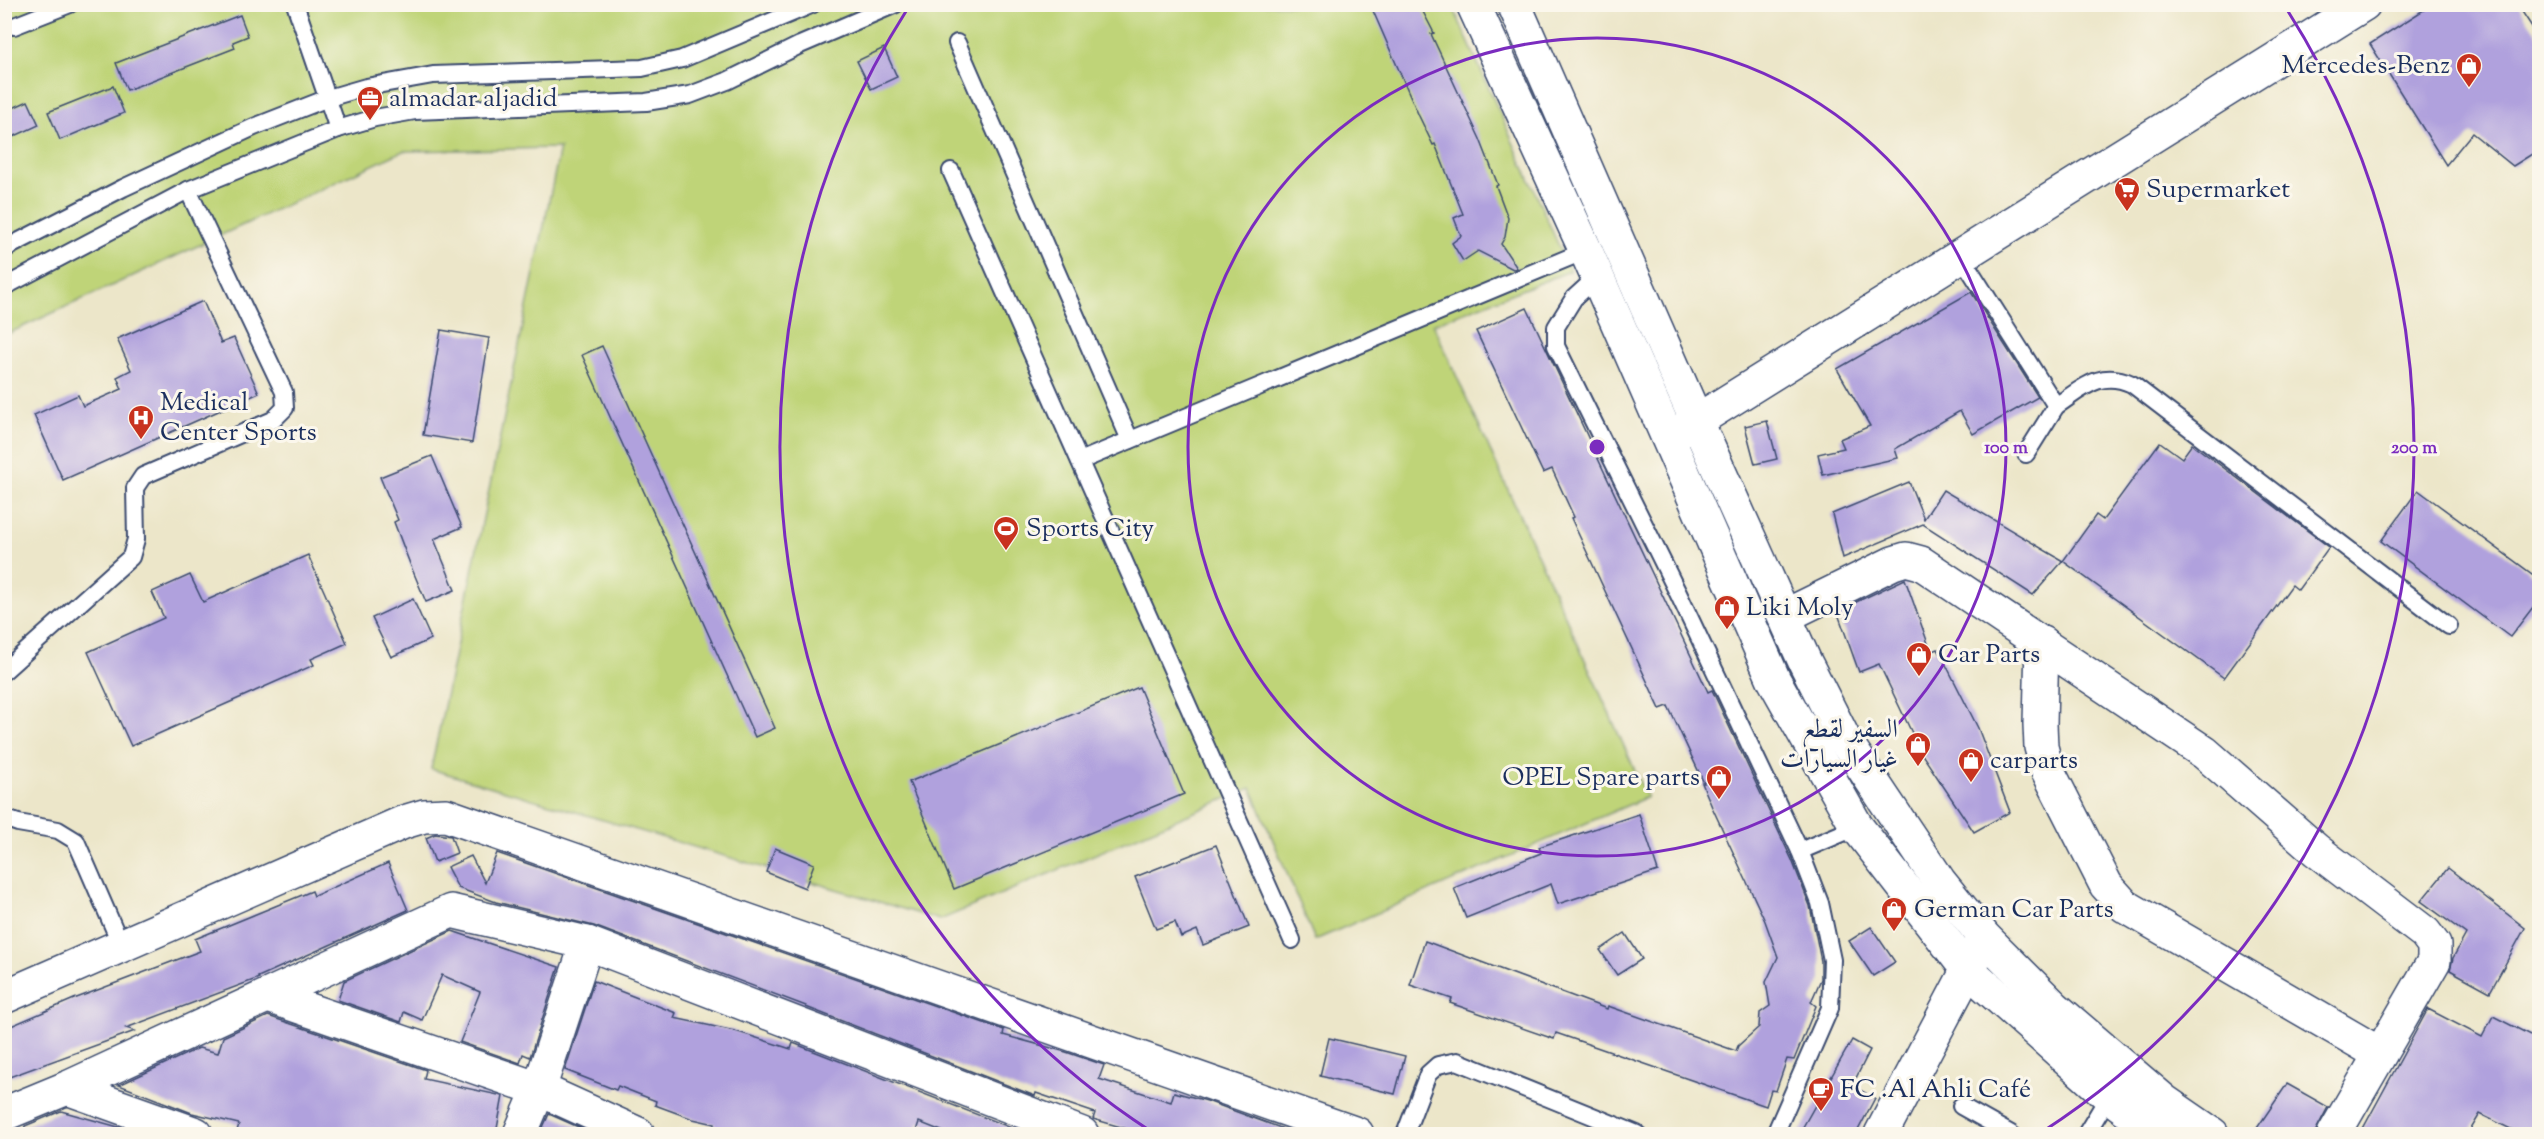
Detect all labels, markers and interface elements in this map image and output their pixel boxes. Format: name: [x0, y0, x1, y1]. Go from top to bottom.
place label: Mercedes-Benz: [2281, 48, 2450, 85]
shop icon: Mercedes-Benz: [2454, 51, 2484, 89]
place label: almadar aljadid: [389, 81, 558, 118]
office icon: almadar aljadid: [355, 84, 385, 122]
place label: Supermarket: [2146, 172, 2290, 209]
supermarket icon: Supermarket: [2112, 175, 2142, 213]
place label: Medical Center Sports: [160, 385, 317, 452]
hospital icon: Medical Center Sports: [126, 403, 156, 441]
text: 100 m: [1984, 436, 2028, 462]
text: 200 m: [2391, 436, 2437, 462]
centre of rings: [1587, 437, 1607, 457]
place label: Sports City: [1026, 511, 1154, 548]
sports icon: Sports City: [991, 514, 1021, 552]
place label: Liki Moly: [1746, 590, 1854, 627]
shop icon: Liki Moly: [1712, 593, 1742, 631]
place label: Car Parts: [1938, 637, 2040, 674]
shop icon: Car Parts: [1904, 640, 1934, 678]
place label: السفير لقطع غيار السيارات: [1780, 712, 1898, 779]
shop icon: السفير لقطع غيار السيارات: [1903, 730, 1933, 768]
place label: carparts: [1990, 743, 2078, 780]
shop icon: carparts: [1956, 746, 1986, 784]
place label: OPEL Spare parts: [1502, 760, 1700, 797]
shop icon: OPEL Spare parts: [1704, 763, 1734, 801]
place label: German Car Parts: [1914, 892, 2114, 929]
shop icon: German Car Parts: [1879, 895, 1909, 933]
place label: FC .Al Ahli Café: [1840, 1072, 2031, 1109]
cafe icon: FC .Al Ahli Café: [1806, 1075, 1836, 1113]

